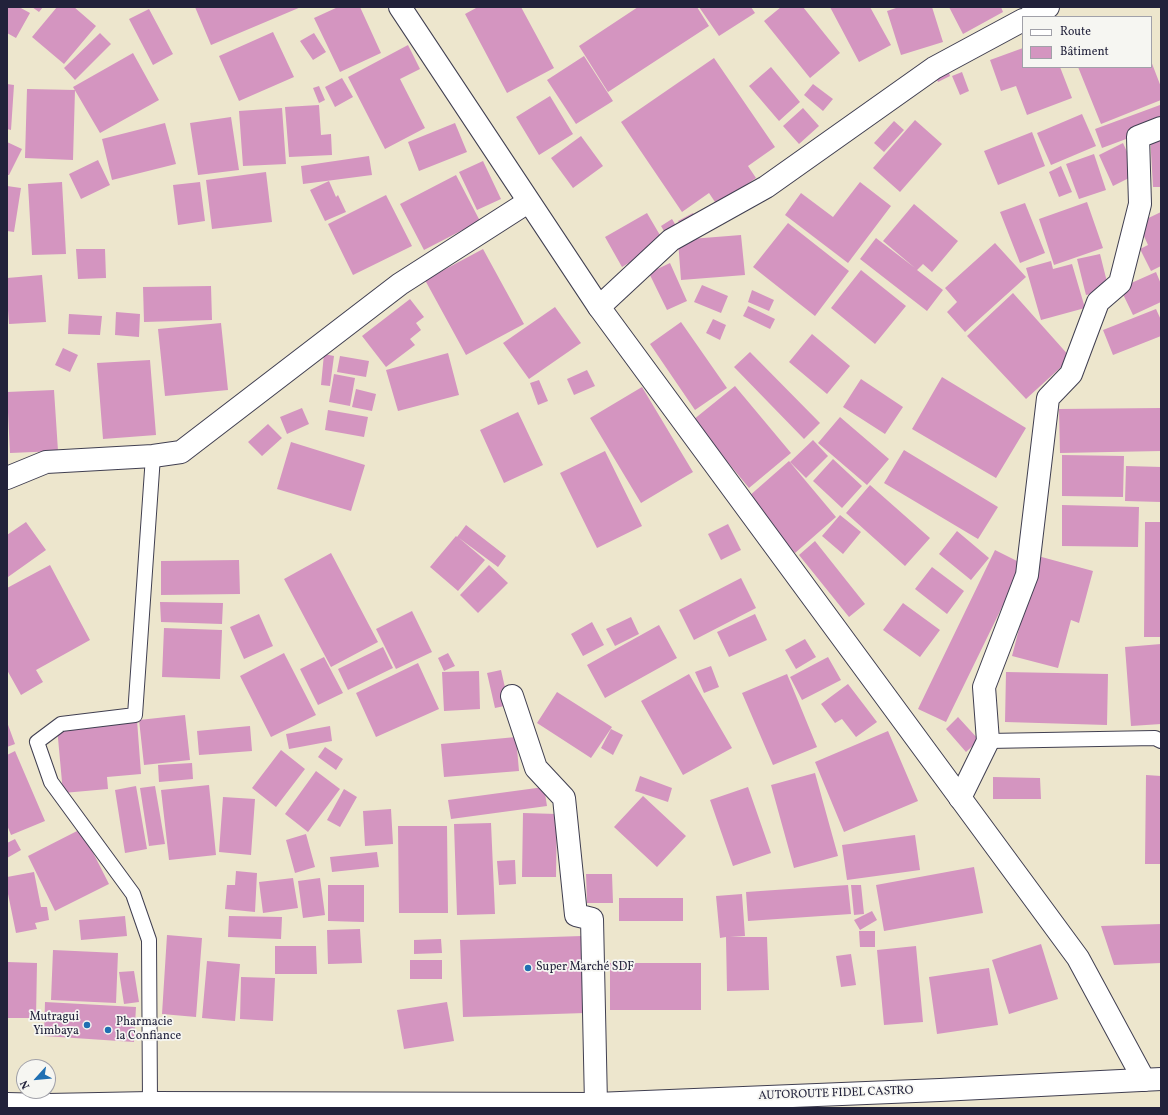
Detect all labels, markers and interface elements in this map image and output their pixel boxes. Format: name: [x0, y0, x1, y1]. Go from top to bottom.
legend: [1022, 16, 1152, 68]
text: Route: [1060, 24, 1091, 40]
text: Bâtiment: [1060, 44, 1109, 60]
place label: Super Marché SDF: [536, 961, 634, 975]
marker: Super Marché SDF: [523, 963, 533, 973]
place label: Mutragui Yimbaya: [30, 1011, 79, 1039]
place label: Pharmacie la Confiance: [116, 1016, 181, 1044]
marker: Mutragui Yimbaya: [82, 1020, 92, 1030]
marker: Pharmacie la Confiance: [103, 1025, 113, 1035]
north arrow: [16, 1059, 56, 1099]
text: N: [17, 1077, 34, 1091]
street label: AUTOROUTE FIDEL CASTRO: [758, 1084, 914, 1104]

